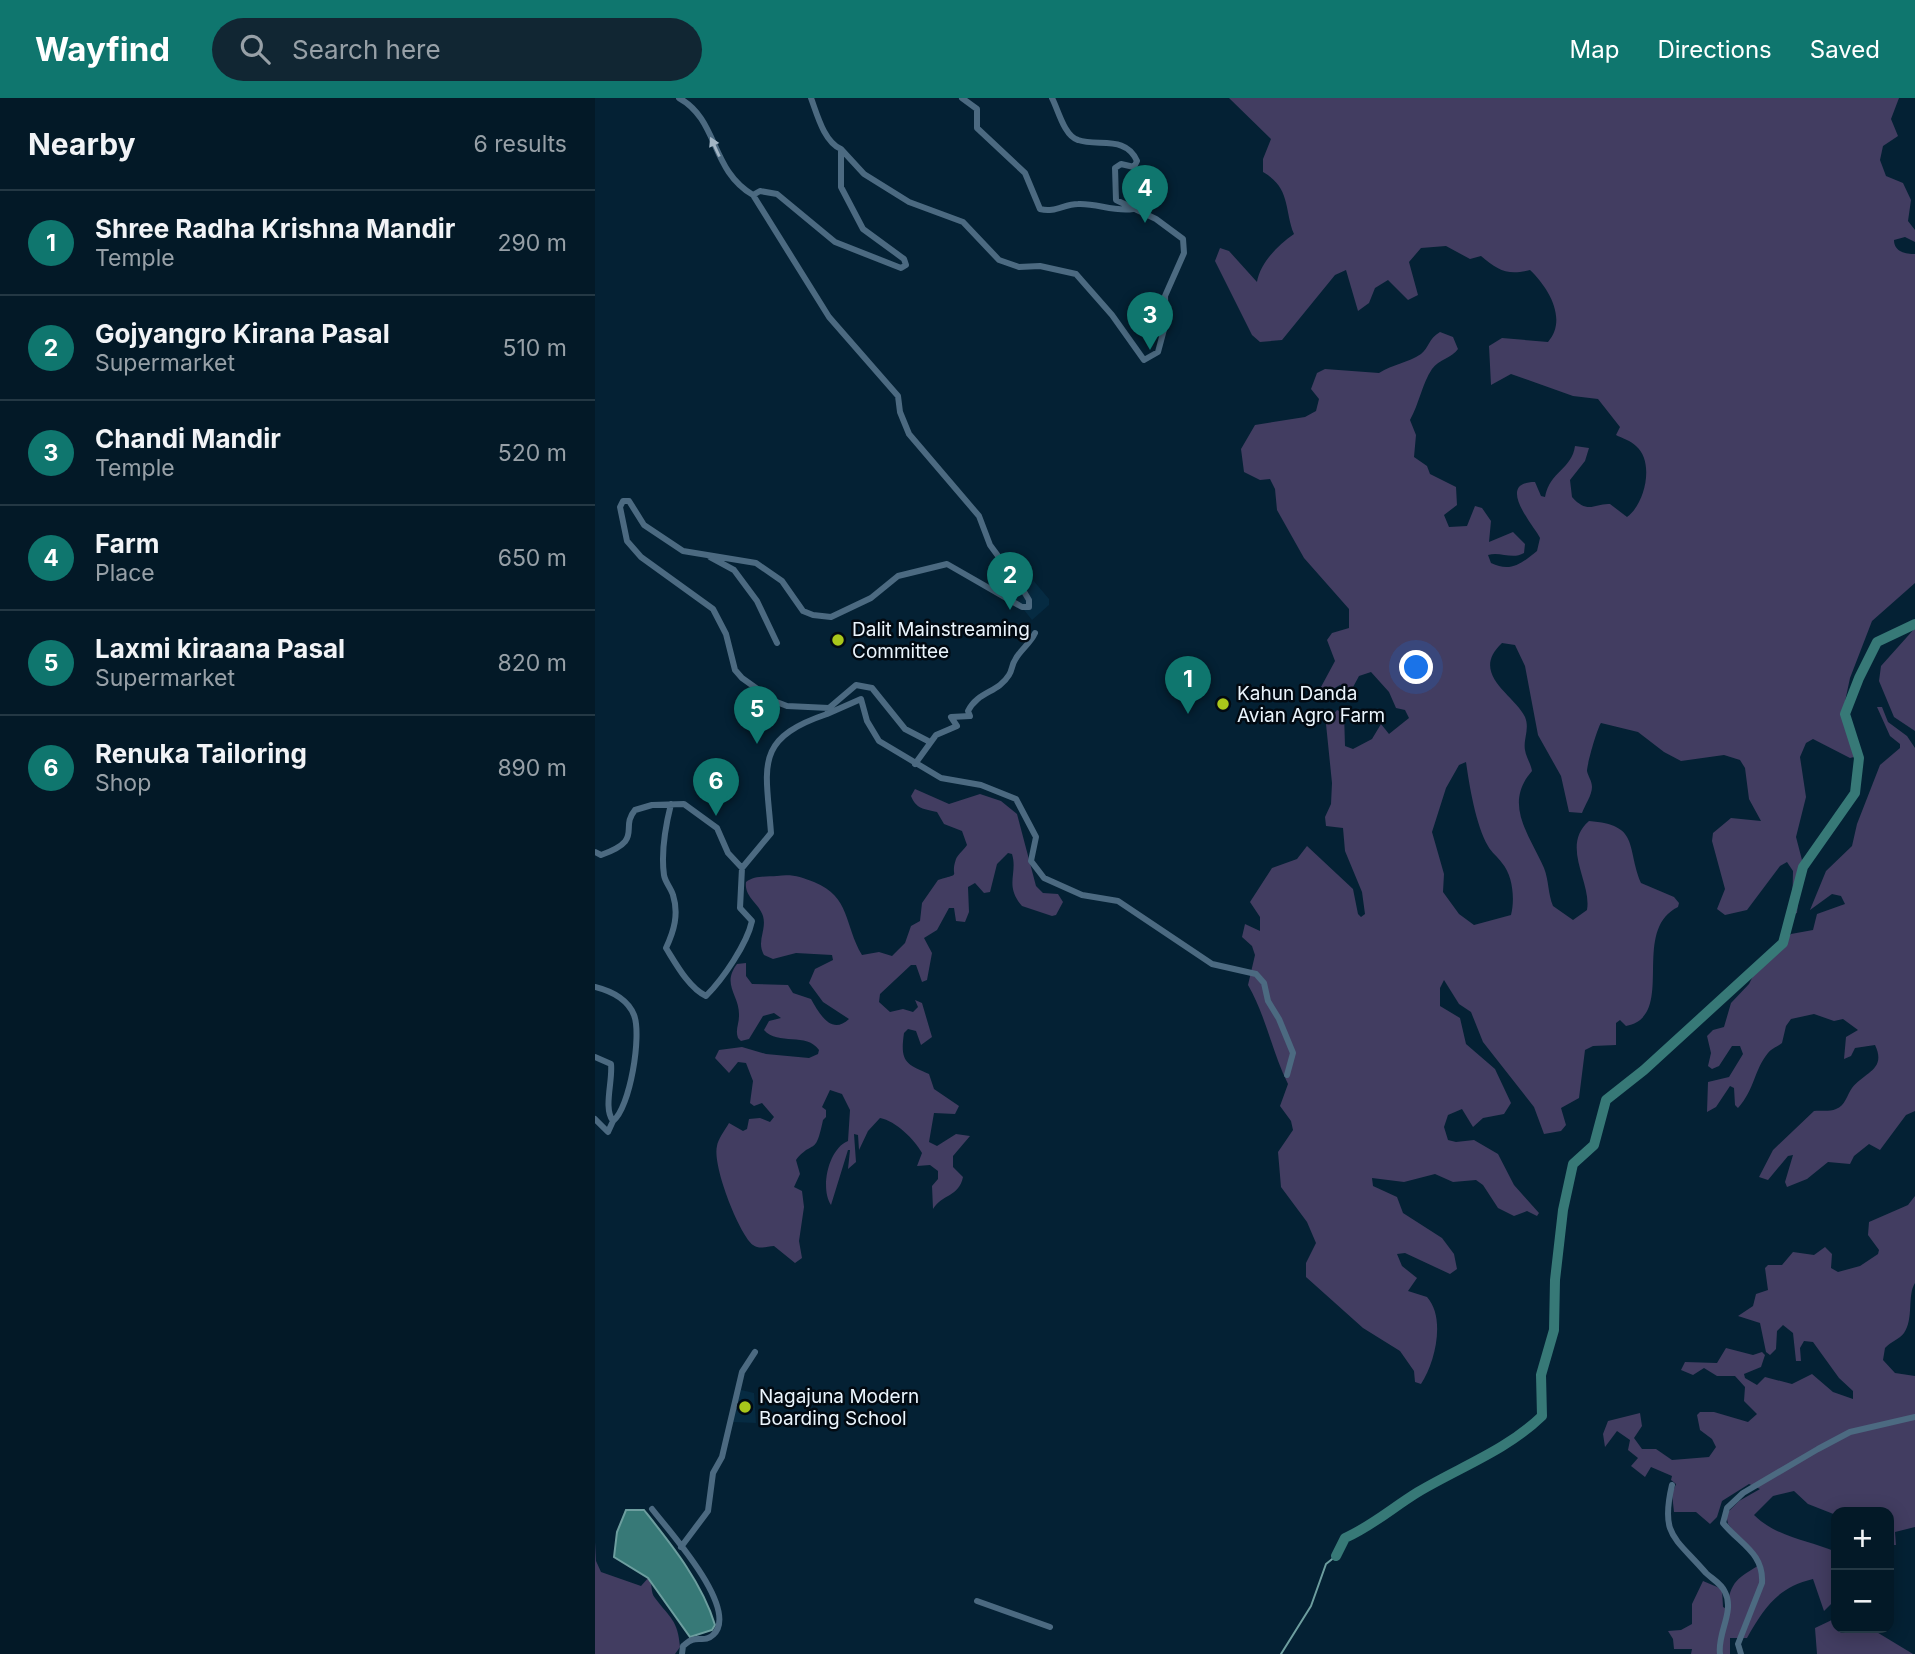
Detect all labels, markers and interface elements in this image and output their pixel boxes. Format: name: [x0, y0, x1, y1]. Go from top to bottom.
search box: [212, 18, 702, 81]
text: Wayfind: [35, 29, 170, 69]
icon: search: [236, 30, 274, 68]
text: Search here: [292, 34, 441, 65]
text: Map: [1570, 35, 1619, 64]
text: Directions: [1657, 35, 1772, 64]
text: Saved: [1810, 35, 1880, 64]
text: Nearby: [28, 126, 136, 162]
text: 6 results: [473, 130, 567, 158]
one-way arrow: [709, 137, 721, 157]
pin: 4: [1122, 165, 1168, 223]
text: Shree Radha Krishna Mandir: [95, 213, 455, 244]
text: 1: [46, 229, 56, 257]
text: 290 m: [498, 229, 567, 257]
text: Temple: [95, 244, 175, 272]
pin: 3: [1127, 292, 1173, 350]
text: Gojyangro Kirana Pasal: [95, 318, 390, 349]
text: 2: [44, 334, 58, 362]
text: 510 m: [503, 334, 567, 362]
text: Supermarket: [95, 349, 235, 377]
text: Chandi Mandir: [95, 423, 281, 454]
text: 3: [44, 439, 58, 467]
text: 520 m: [498, 439, 567, 467]
text: Temple: [95, 454, 175, 482]
text: Farm: [95, 528, 159, 559]
text: 4: [43, 544, 59, 572]
text: 650 m: [498, 544, 567, 572]
pin: 2: [987, 552, 1033, 610]
text: Place: [95, 559, 155, 587]
place label: Dalit Mainstreaming Committee: [852, 618, 1030, 663]
marker: Dalit Mainstreaming Committee: [830, 632, 846, 648]
text: Laxmi kiraana Pasal: [95, 633, 345, 664]
text: 5: [44, 649, 58, 677]
text: 820 m: [498, 649, 567, 677]
your location: [1399, 650, 1433, 684]
pin: 1: [1165, 656, 1211, 714]
text: Supermarket: [95, 664, 235, 692]
place label: Kahun Danda Avian Agro Farm: [1237, 682, 1385, 727]
pin: 5: [734, 686, 780, 744]
marker: Kahun Danda Avian Agro Farm: [1215, 696, 1231, 712]
text: Renuka Tailoring: [95, 738, 307, 769]
text: 6: [44, 754, 58, 782]
text: 890 m: [497, 754, 567, 782]
pin: 6: [693, 758, 739, 816]
text: Shop: [95, 769, 151, 797]
place label: Nagajuna Modern Boarding School: [759, 1385, 919, 1430]
marker: Nagajuna Modern Boarding School: [737, 1399, 753, 1415]
map controls: [1831, 1507, 1894, 1633]
button: +: [1831, 1507, 1894, 1570]
button: −: [1831, 1570, 1894, 1633]

